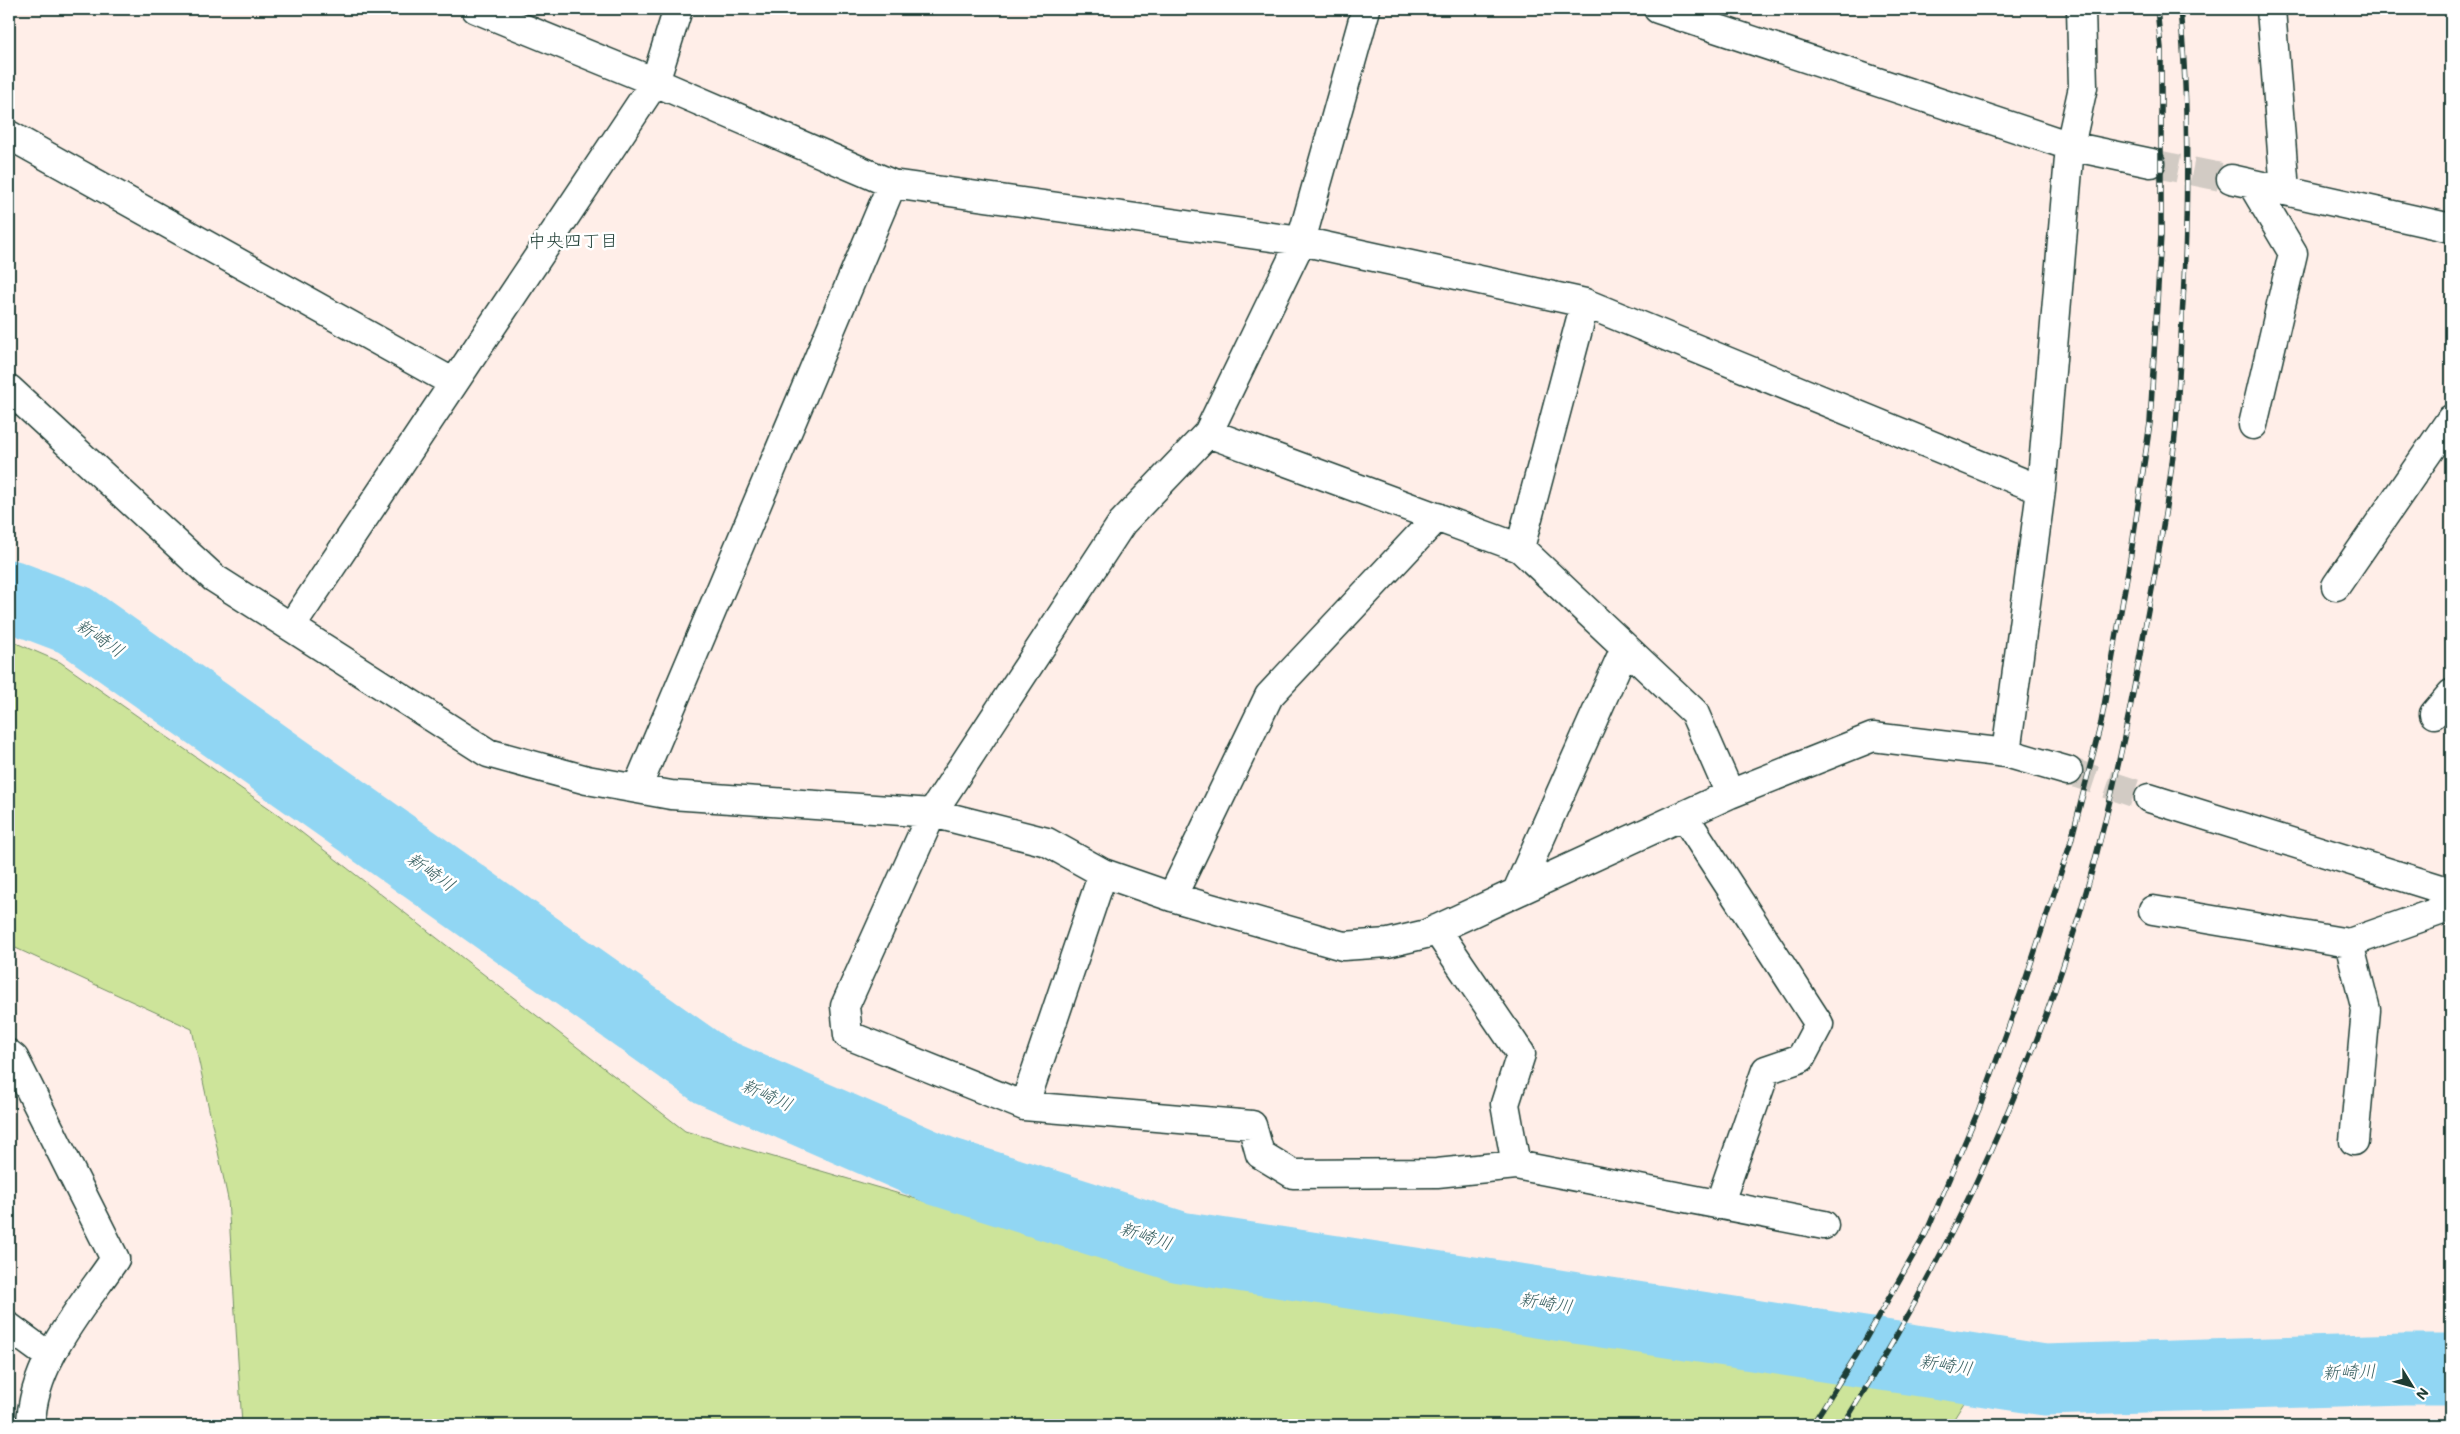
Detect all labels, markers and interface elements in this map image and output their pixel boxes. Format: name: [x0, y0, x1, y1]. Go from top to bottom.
district label: 中央四丁目: [528, 228, 618, 252]
water label: 新崎川: [71, 612, 130, 662]
water label: 新崎川: [403, 846, 461, 896]
water label: 新崎川: [738, 1072, 797, 1116]
water label: 新崎川: [1117, 1215, 1176, 1255]
water label: 新崎川: [1518, 1286, 1575, 1318]
water label: 新崎川: [1918, 1348, 1975, 1380]
water label: 新崎川: [2322, 1358, 2376, 1384]
north arrow: [2388, 1362, 2438, 1412]
text: N: [2412, 1384, 2434, 1404]

